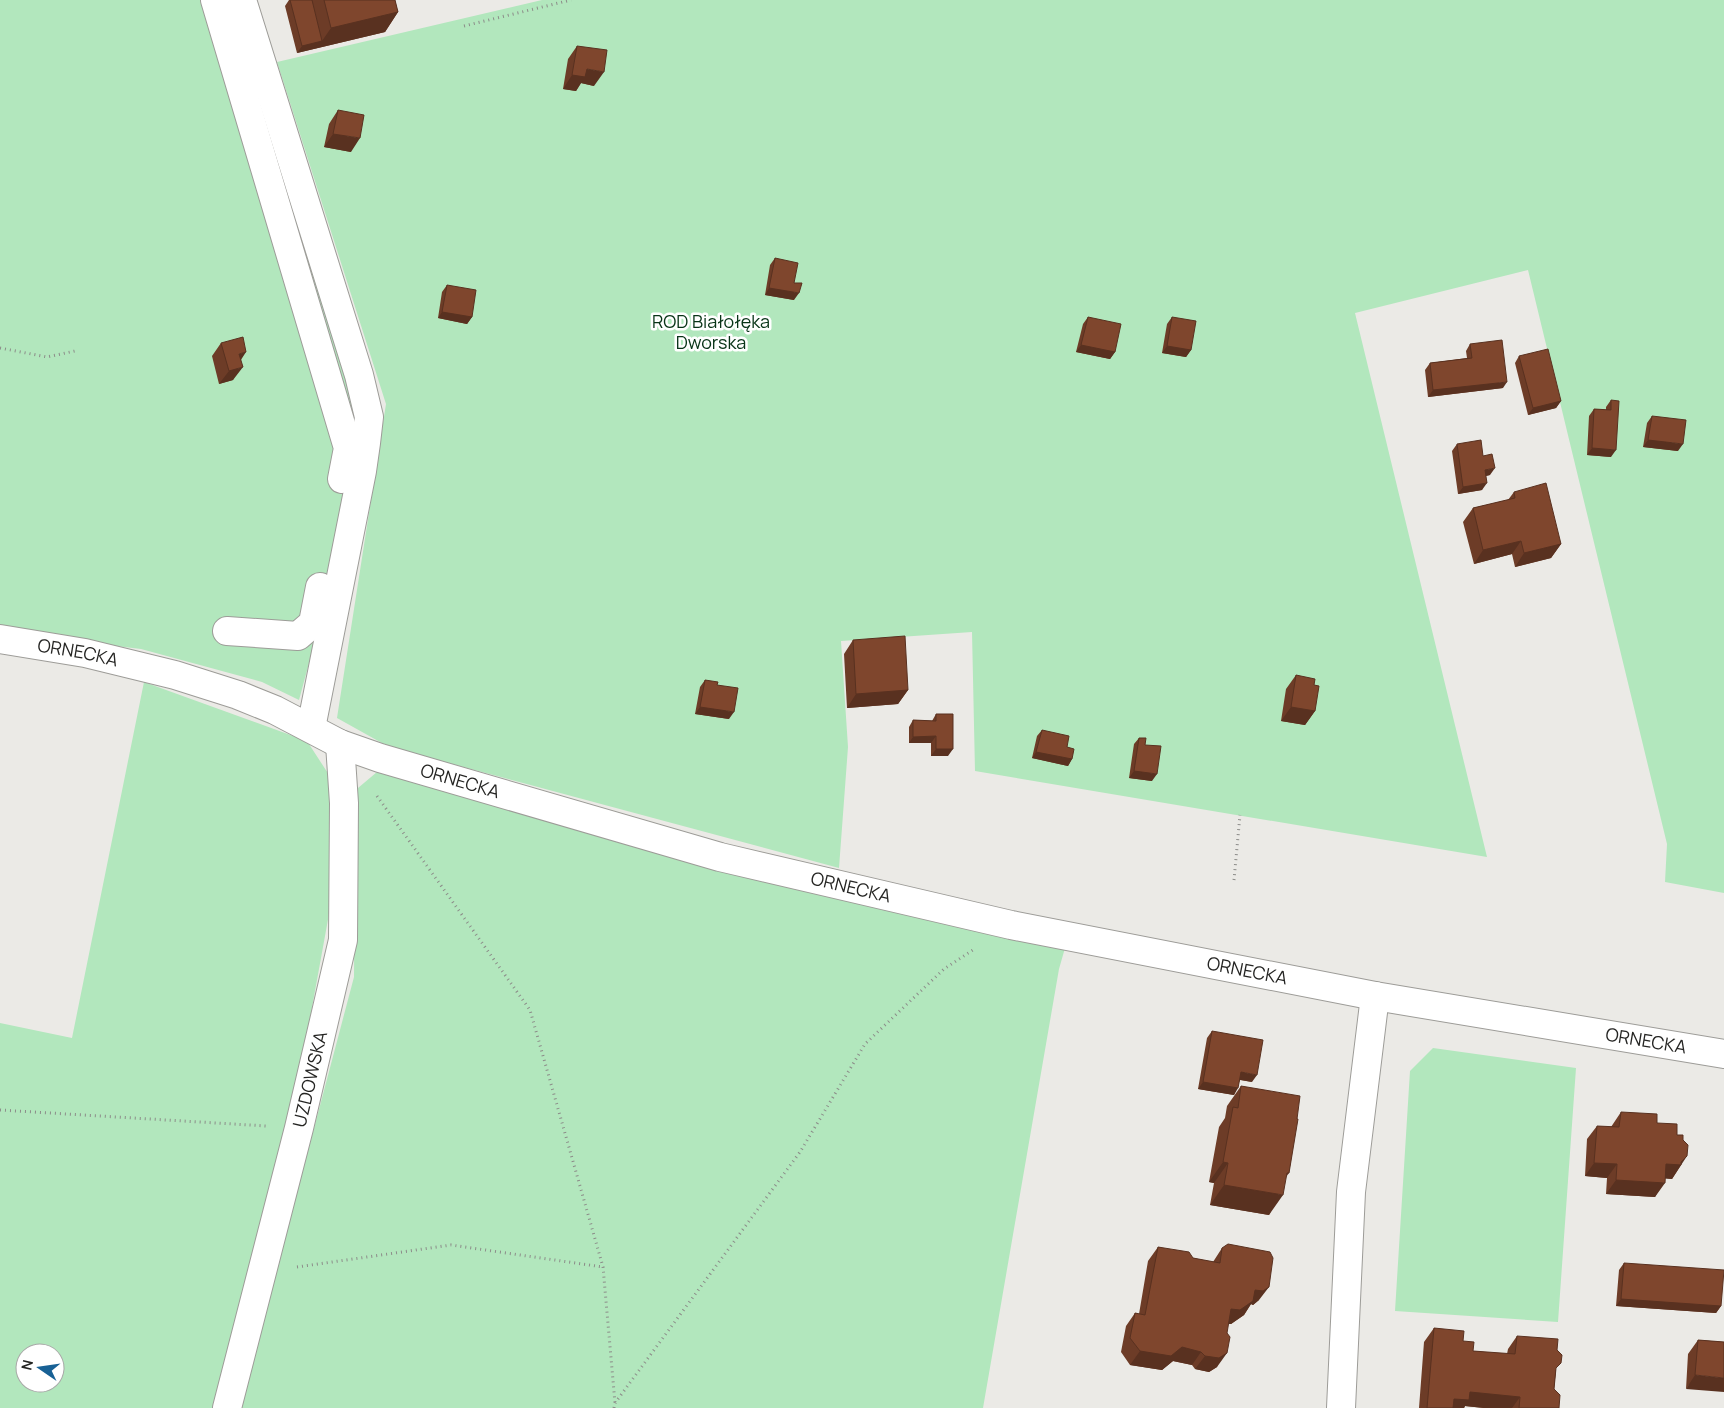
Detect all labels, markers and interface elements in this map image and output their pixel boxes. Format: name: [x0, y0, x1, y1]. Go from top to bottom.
park label: ROD Białołęka Dworska: [652, 309, 770, 354]
street label: ORNECKA: [36, 632, 121, 672]
street label: ORNECKA: [418, 757, 503, 803]
street label: ORNECKA: [809, 866, 894, 908]
street label: ORNECKA: [1205, 950, 1290, 990]
street label: ORNECKA: [1604, 1022, 1689, 1059]
street label: UZDOWSKA: [287, 1028, 332, 1130]
north arrow: [15, 1343, 65, 1393]
text: N: [16, 1358, 37, 1372]

